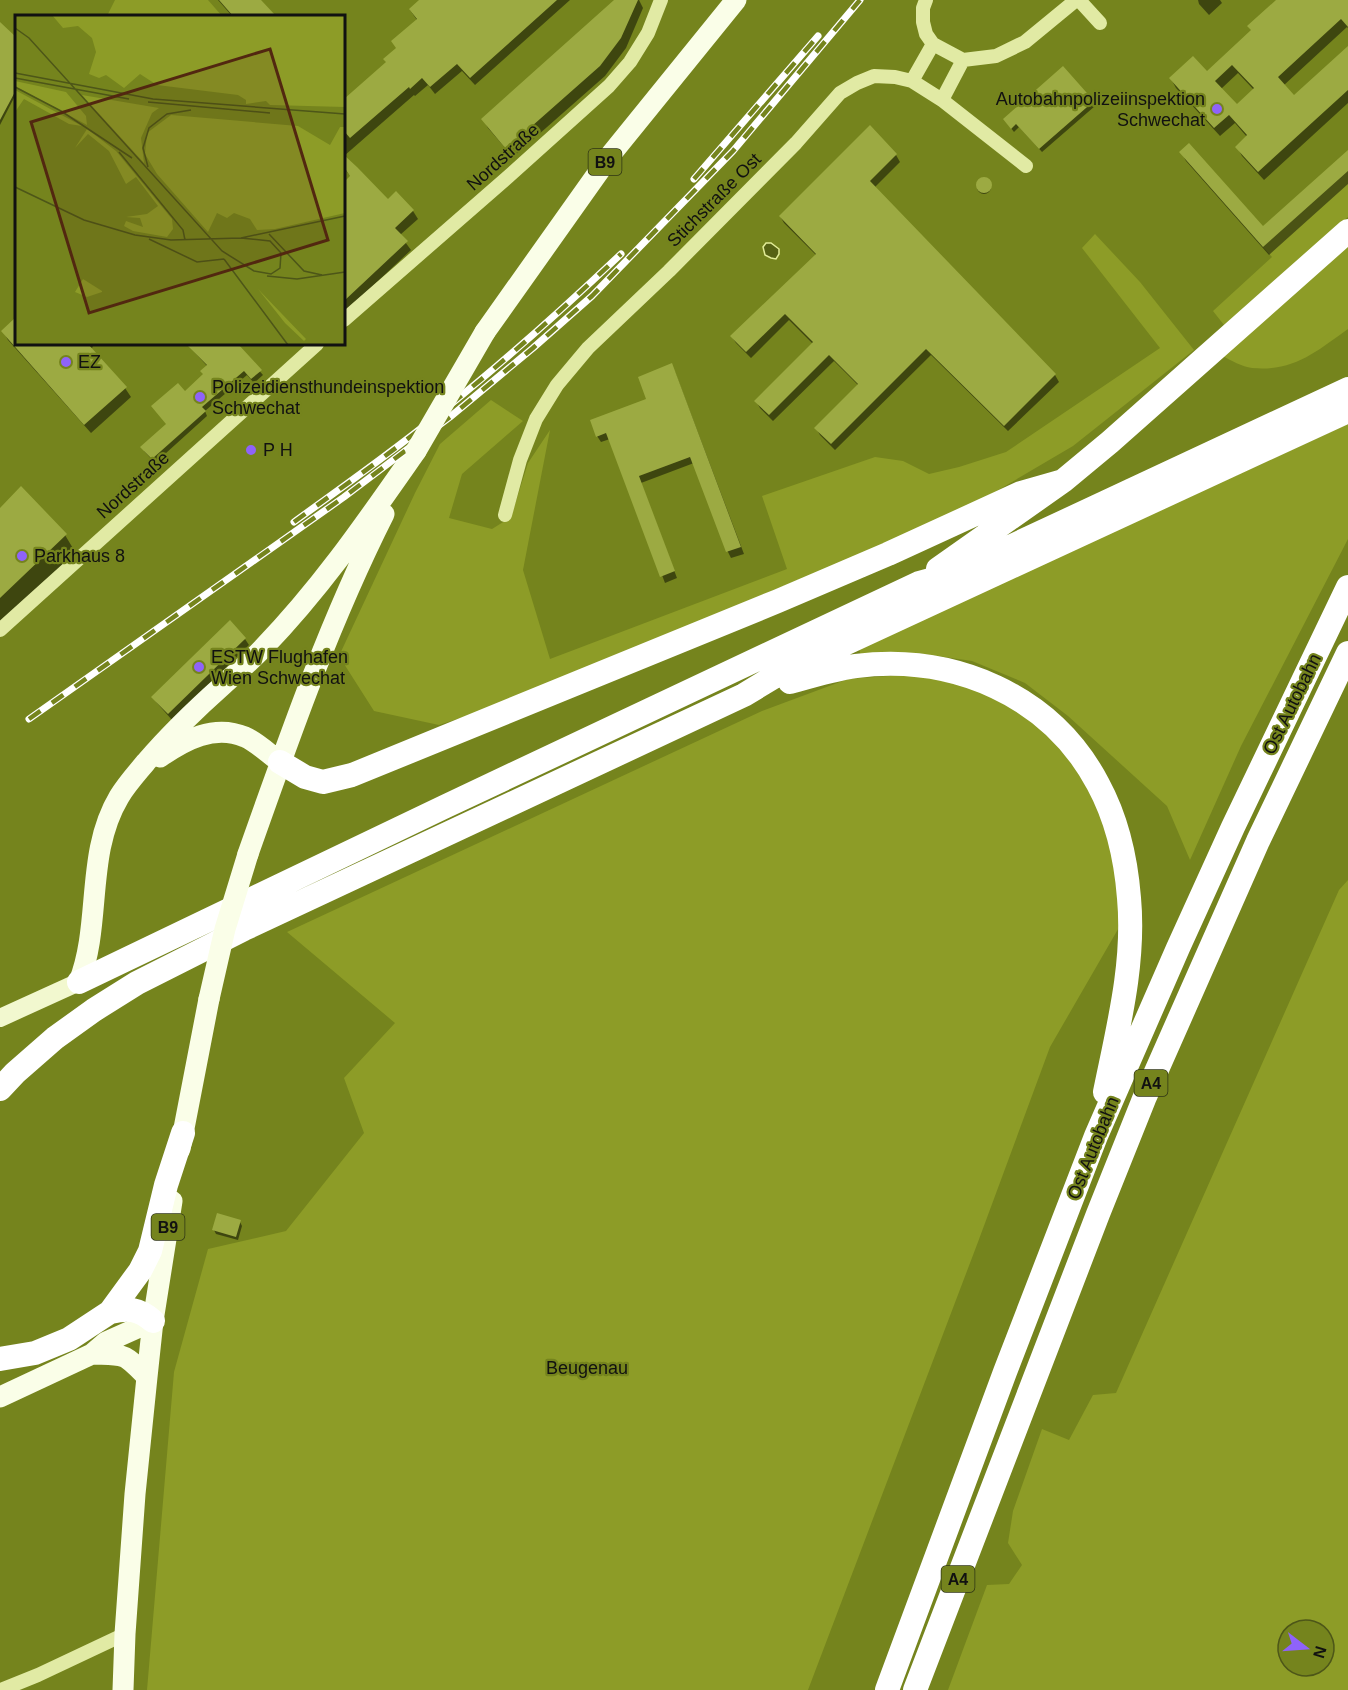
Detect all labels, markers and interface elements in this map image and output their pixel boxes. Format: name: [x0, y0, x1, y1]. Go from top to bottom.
inset map: [15, 15, 345, 345]
place label: Autobahnpolizeiinspektion Schwechat: [996, 89, 1205, 130]
marker: Autobahnpolizeiinspektion Schwechat: [1210, 102, 1224, 116]
street label: Nordstraße: [463, 119, 543, 195]
road number: B9: [588, 149, 622, 175]
street label: Stichstraße Ost: [663, 149, 765, 251]
place label: EZ: [78, 352, 101, 372]
marker: EZ: [59, 355, 73, 369]
place label: Polizeidiensthundeinspektion Schwechat: [212, 377, 444, 418]
marker: Polizeidiensthundeinspektion Schwechat: [193, 390, 207, 404]
place label: P H: [263, 440, 293, 460]
marker: P H: [244, 443, 258, 457]
street label: Nordstraße: [93, 447, 173, 523]
place label: Parkhaus 8: [34, 546, 125, 566]
marker: Parkhaus 8: [15, 549, 29, 563]
place label: ESTW Flughafen Wien Schwechat: [211, 647, 348, 688]
street label: Ost Autobahn: [1259, 651, 1325, 757]
marker: ESTW Flughafen Wien Schwechat: [192, 660, 206, 674]
road number: A4: [1134, 1070, 1168, 1096]
street label: Ost Autobahn: [1063, 1094, 1123, 1202]
road number: B9: [152, 1214, 184, 1240]
park label: Beugenau: [546, 1358, 628, 1378]
road number: A4: [942, 1566, 974, 1592]
north arrow: [1276, 1618, 1336, 1678]
text: N: [1310, 1644, 1330, 1660]

